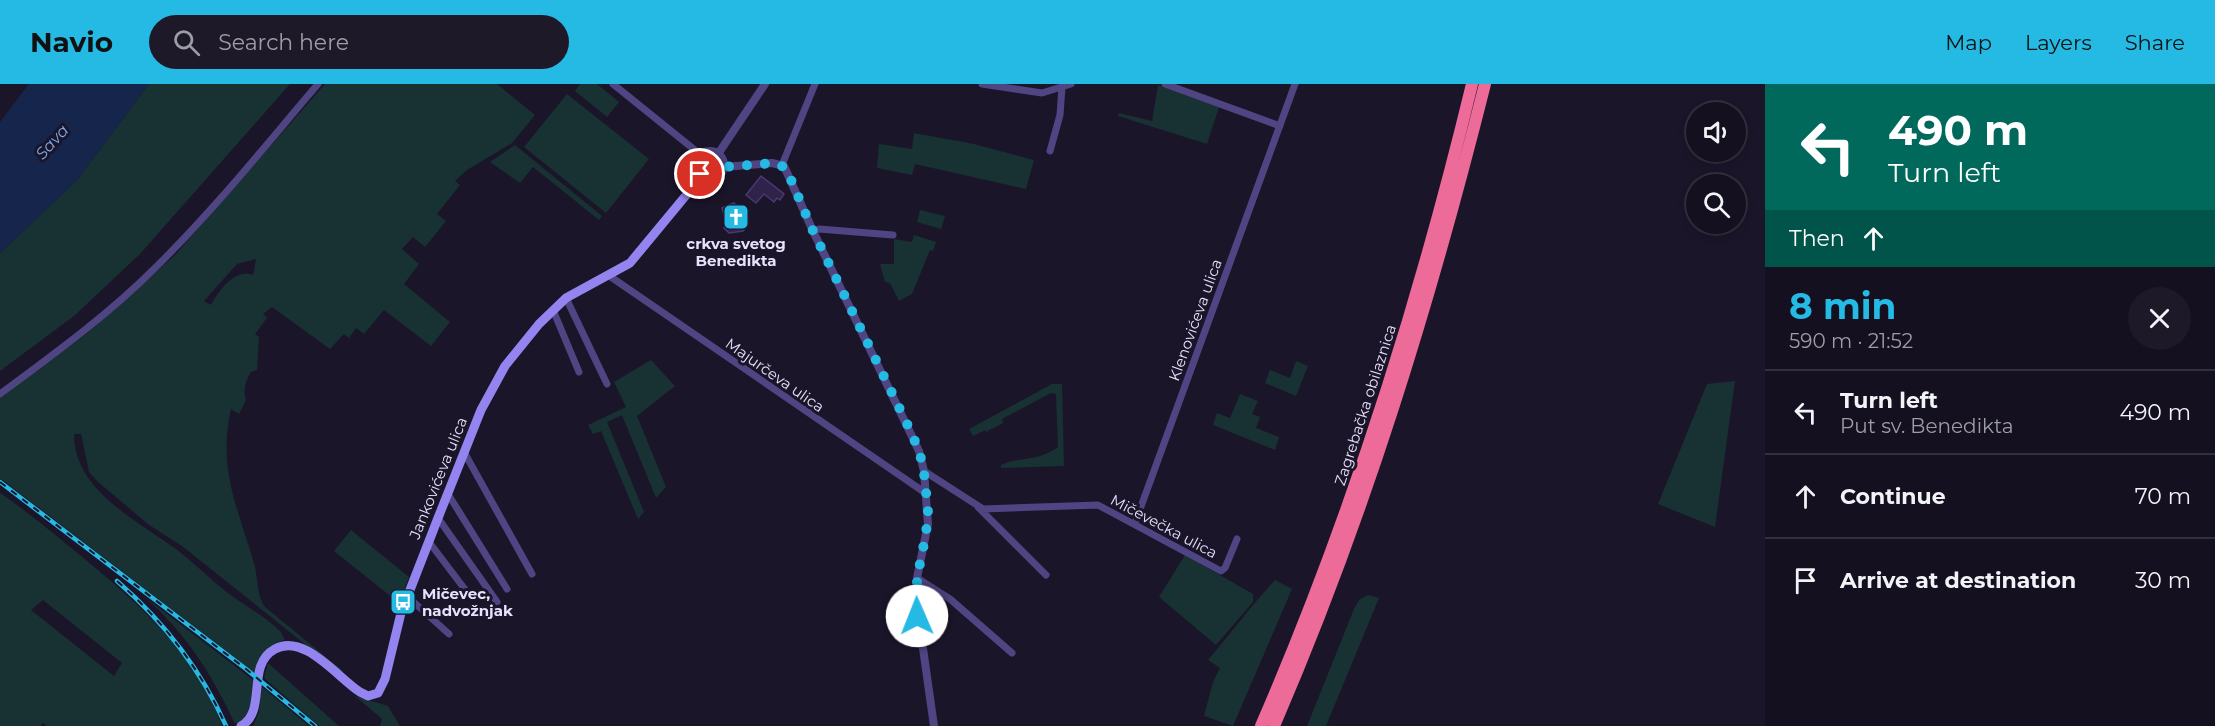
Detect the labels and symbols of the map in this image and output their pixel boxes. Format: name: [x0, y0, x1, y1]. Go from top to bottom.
water label: Sava: [32, 121, 73, 163]
pin: [674, 148, 725, 199]
church icon: crkva svetog Benedikta: [721, 202, 751, 232]
place label: crkva svetog Benedikta: [686, 234, 786, 270]
street label: Klenovićeva ulica: [1164, 256, 1226, 384]
street label: Zagrebačka obilaznica: [1330, 322, 1400, 488]
street label: Majurčeva ulica: [722, 334, 828, 416]
street label: Jankovićeva ulica: [405, 414, 471, 543]
street label: Mičevečka ulica: [1107, 490, 1221, 562]
place label: Mičevec, nadvožnjak: [422, 584, 513, 620]
position arrow: [885, 584, 949, 648]
bus stop icon: Mičevec, nadvožnjak: [388, 587, 418, 617]

